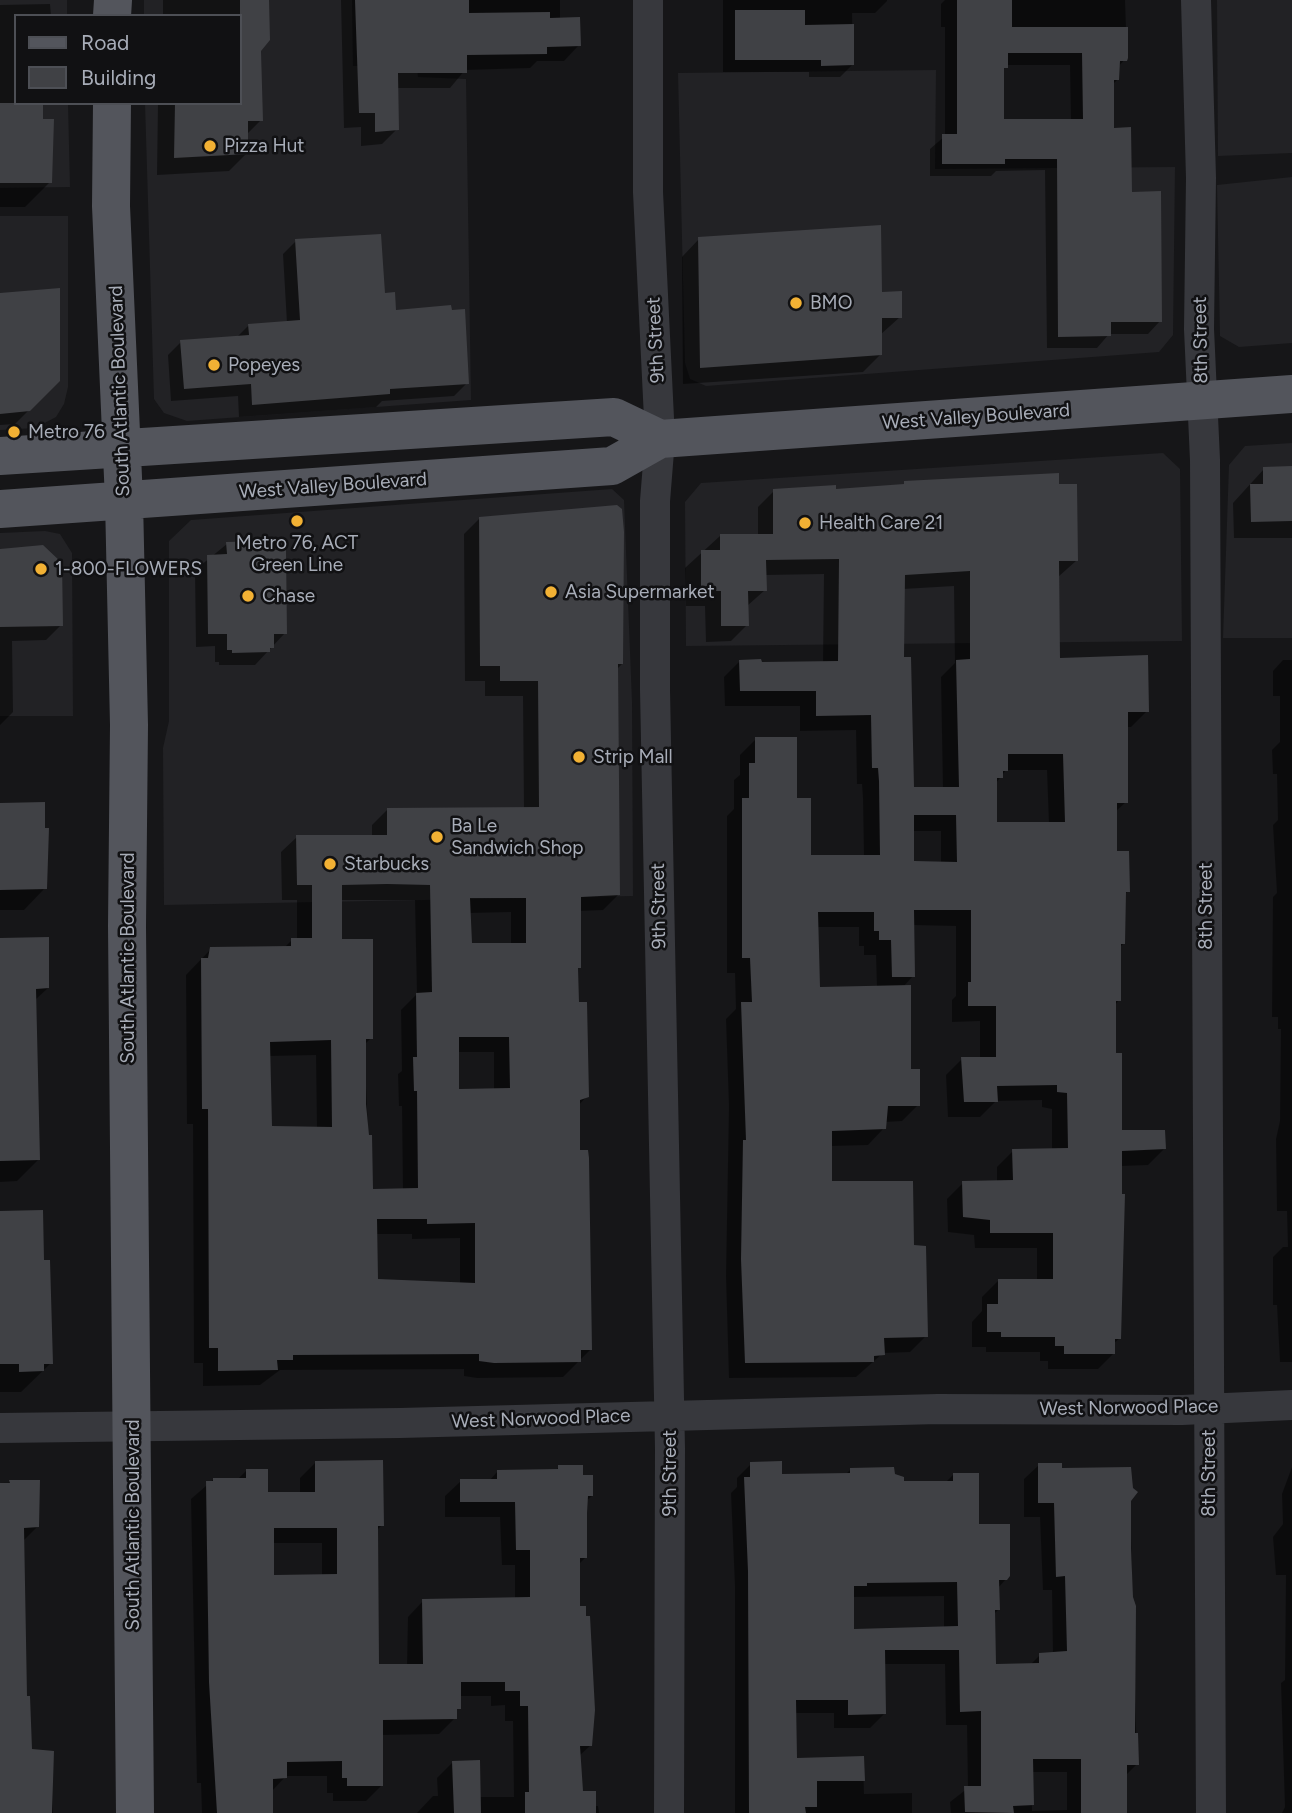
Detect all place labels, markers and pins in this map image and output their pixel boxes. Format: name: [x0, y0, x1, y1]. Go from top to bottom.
place label: Pizza Hut: [224, 135, 305, 157]
marker: Pizza Hut: [202, 138, 218, 154]
place label: BMO: [810, 292, 852, 314]
marker: BMO: [788, 295, 804, 311]
place label: Popeyes: [228, 354, 300, 376]
marker: Popeyes: [206, 357, 222, 373]
place label: Metro 76: [28, 421, 105, 443]
marker: Metro 76: [6, 424, 22, 440]
place label: Health Care 21: [819, 512, 943, 534]
marker: Metro 76, ACT Green Line: [289, 513, 305, 529]
marker: Health Care 21: [797, 515, 813, 531]
place label: Metro 76, ACT Green Line: [236, 532, 358, 576]
place label: 1-800-FLOWERS: [55, 558, 202, 580]
marker: 1-800-FLOWERS: [33, 561, 49, 577]
place label: Asia Supermarket: [565, 581, 715, 603]
marker: Asia Supermarket: [543, 584, 559, 600]
place label: Chase: [262, 585, 315, 607]
marker: Chase: [240, 588, 256, 604]
place label: Strip Mall: [593, 746, 673, 768]
marker: Strip Mall: [571, 749, 587, 765]
place label: Ba Le Sandwich Shop: [451, 815, 583, 859]
marker: Ba Le Sandwich Shop: [429, 829, 445, 845]
place label: Starbucks: [344, 853, 429, 875]
marker: Starbucks: [322, 856, 338, 872]

